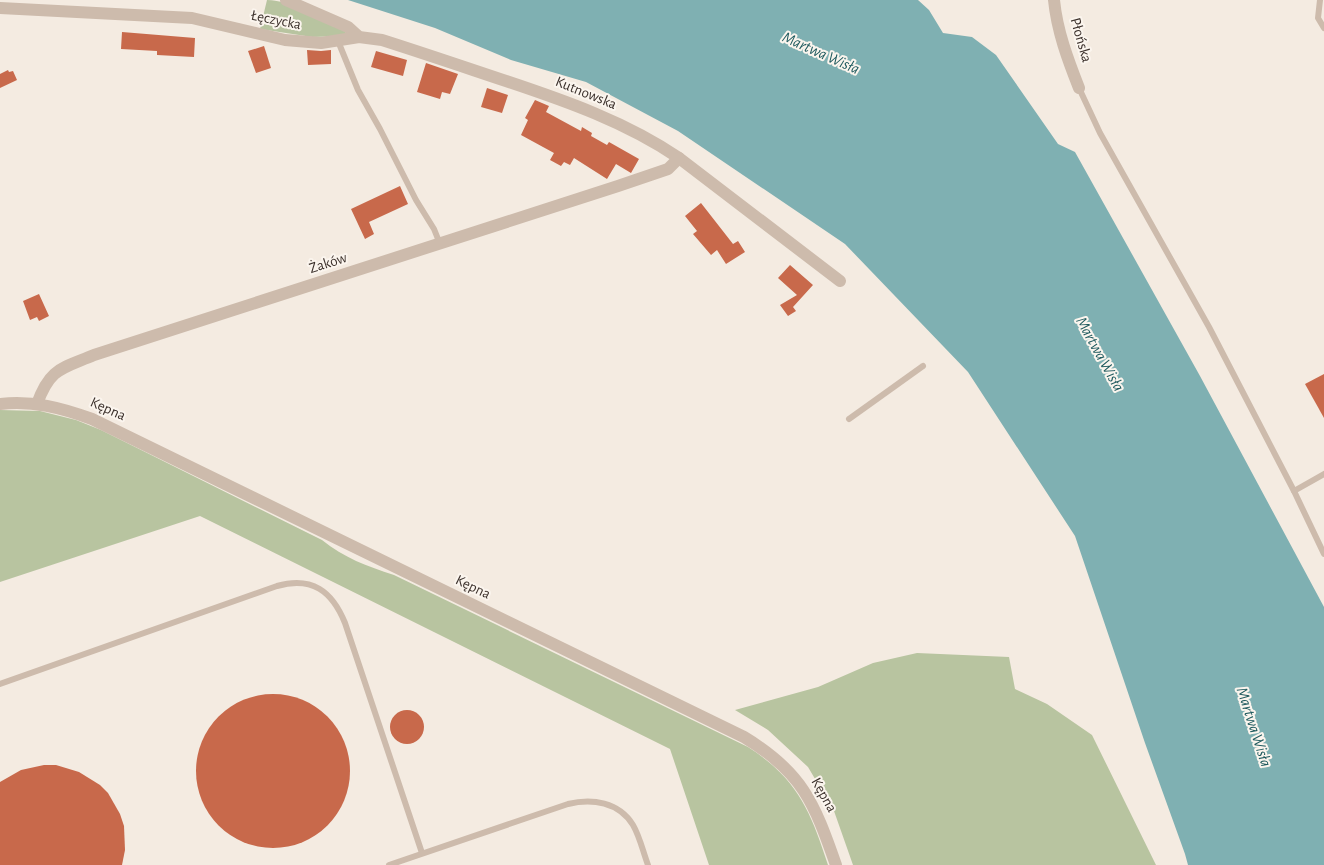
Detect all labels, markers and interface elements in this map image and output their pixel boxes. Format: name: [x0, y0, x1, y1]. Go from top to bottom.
street label: Łęczycka: [250, 8, 302, 32]
street label: Płońska: [1067, 16, 1095, 64]
water label: Martwa Wisła: [780, 29, 862, 77]
street label: Kutnowska: [553, 74, 619, 112]
street label: Żaków: [307, 248, 349, 276]
water label: Martwa Wisła: [1073, 314, 1127, 394]
street label: Kępna: [88, 395, 128, 423]
street label: Kępna: [453, 572, 493, 602]
water label: Martwa Wisła: [1234, 685, 1274, 769]
street label: Kępna: [808, 775, 840, 815]

